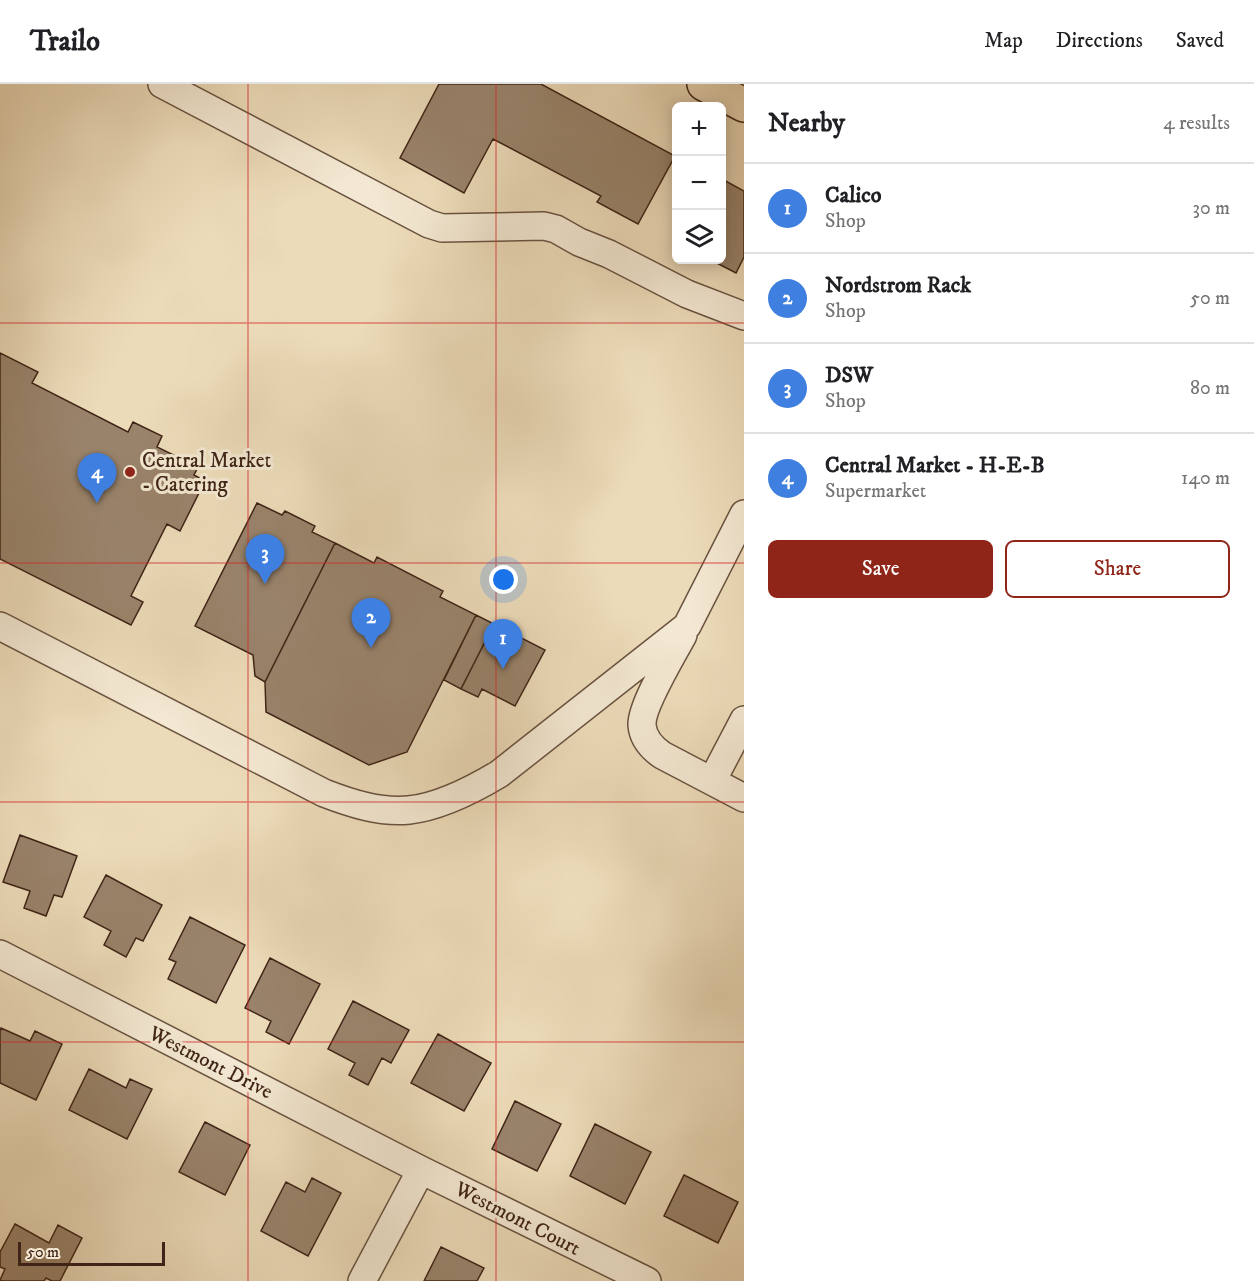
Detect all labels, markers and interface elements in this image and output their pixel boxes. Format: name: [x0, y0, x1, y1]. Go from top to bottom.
text: Trailo: [30, 24, 100, 59]
text: Map: [984, 28, 1023, 54]
text: Directions: [1056, 28, 1143, 54]
text: Saved: [1176, 28, 1224, 54]
map controls: [672, 102, 726, 264]
button: +: [672, 102, 726, 156]
text: Nearby: [768, 107, 845, 140]
text: 4 results: [1163, 111, 1230, 136]
button: −: [672, 156, 726, 210]
text: Calico: [825, 182, 881, 209]
text: 1: [784, 196, 791, 221]
text: 30 m: [1192, 196, 1230, 221]
text: Shop: [825, 209, 866, 234]
button: layers: [672, 210, 726, 264]
text: Nordstrom Rack: [825, 272, 971, 299]
text: 2: [783, 286, 792, 311]
text: 50 m: [1190, 286, 1230, 311]
text: Shop: [825, 299, 866, 324]
text: DSW: [825, 362, 873, 389]
text: 3: [784, 376, 791, 401]
text: 80 m: [1190, 376, 1230, 401]
text: Shop: [825, 389, 866, 414]
place label: Central Market - Catering: [142, 448, 272, 498]
text: Central Market - H-E-B: [825, 452, 1045, 479]
pin: 4: [78, 454, 116, 503]
marker: Central Market - Catering: [123, 465, 137, 479]
text: 4: [782, 466, 793, 491]
text: 140 m: [1181, 466, 1230, 491]
text: Supermarket: [825, 479, 926, 504]
pin: 3: [246, 534, 284, 584]
button: Save: [768, 540, 993, 598]
button: Share: [1005, 540, 1230, 598]
your location: [489, 565, 518, 594]
pin: 2: [352, 598, 391, 648]
pin: 1: [484, 620, 522, 669]
street label: Westmont Drive: [143, 1020, 277, 1105]
street label: Westmont Court: [449, 1176, 585, 1262]
scale bar: [18, 1239, 165, 1266]
text: 50 m: [27, 1242, 59, 1262]

